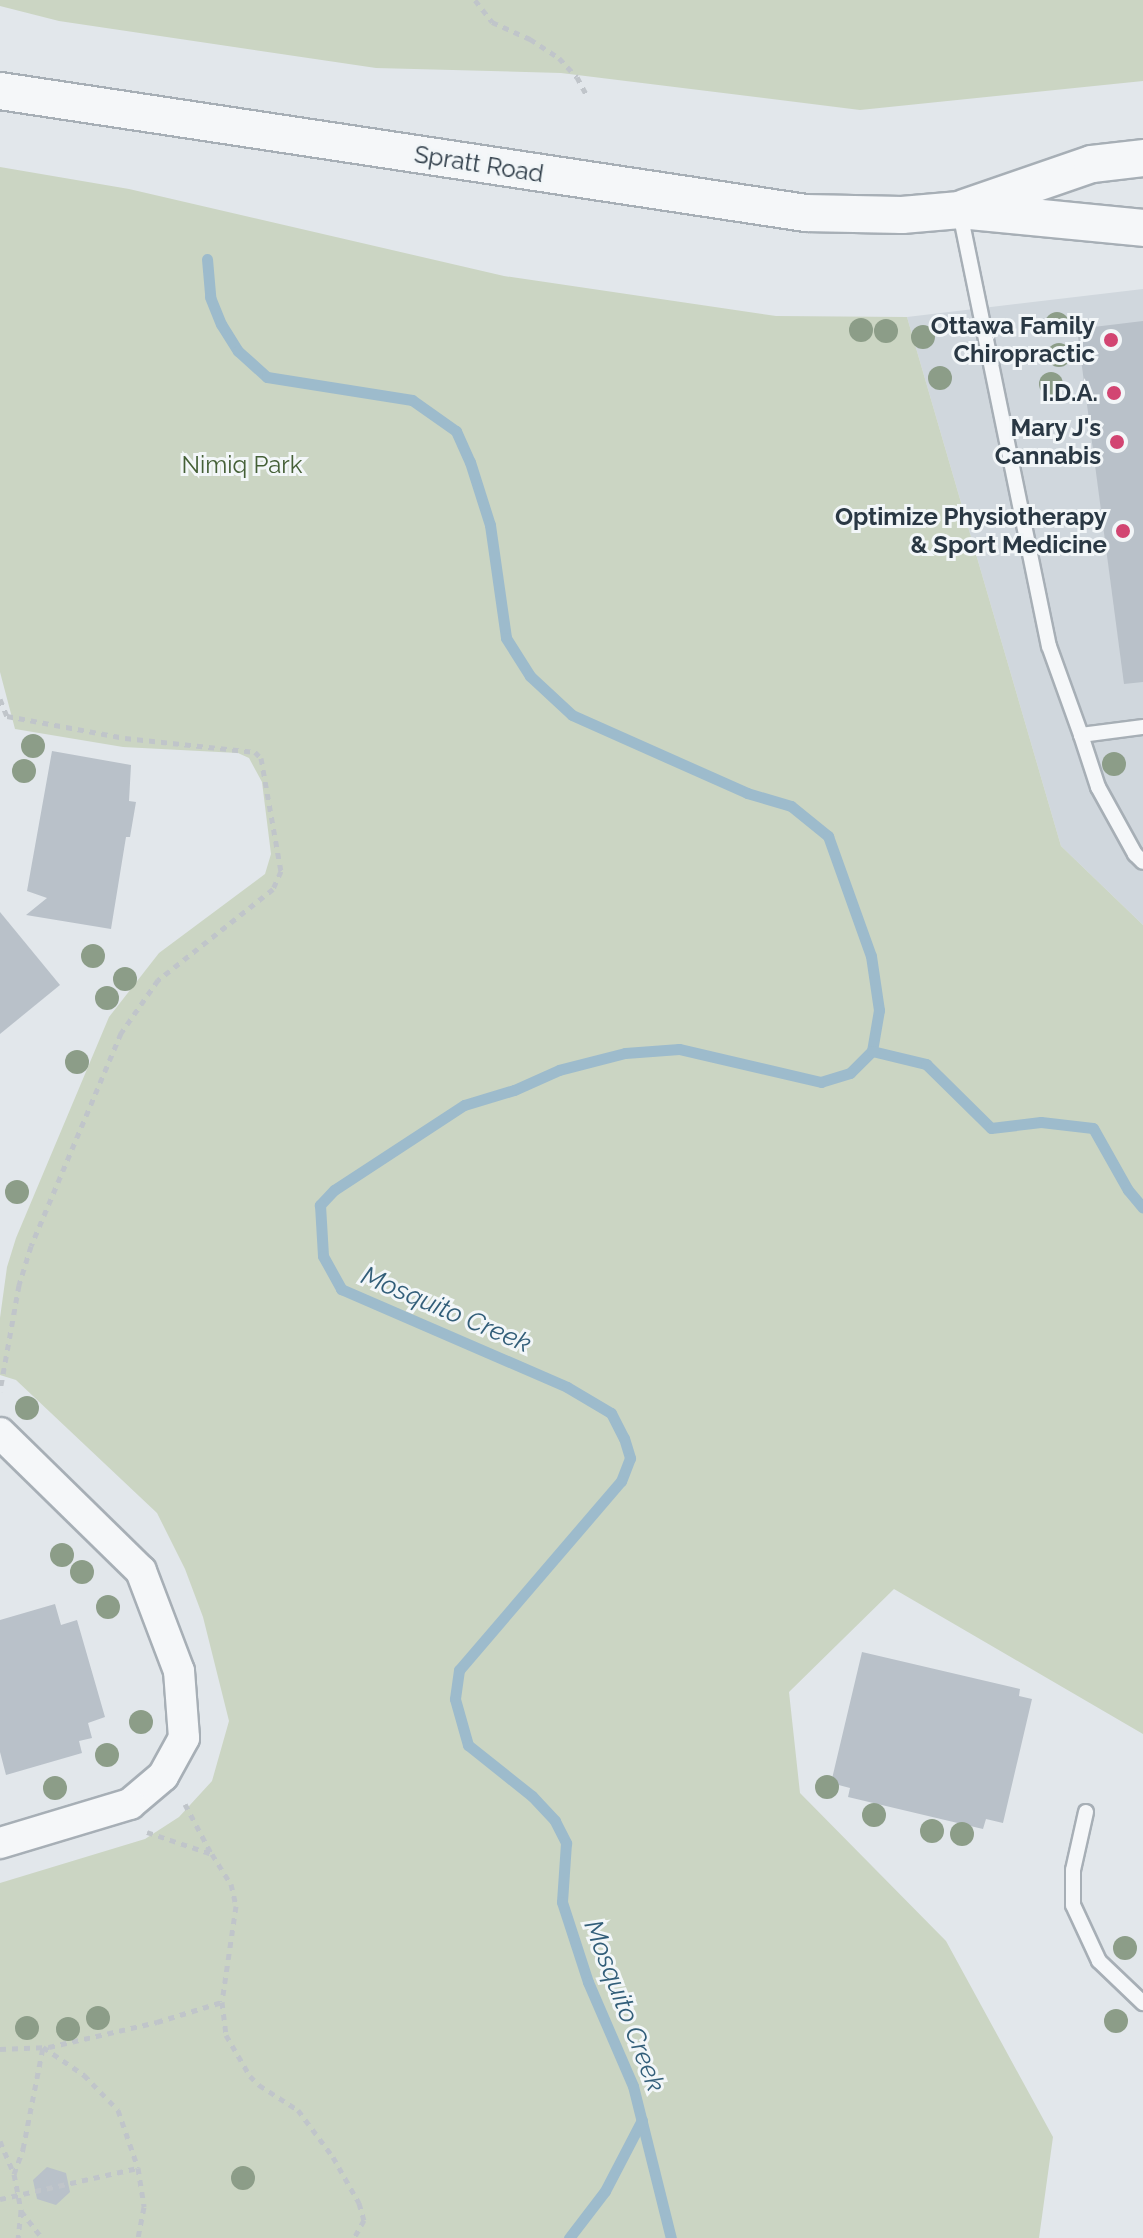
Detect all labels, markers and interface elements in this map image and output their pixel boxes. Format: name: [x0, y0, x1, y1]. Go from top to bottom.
street label: Spratt Road: [412, 140, 546, 188]
place label: Ottawa Family Chiropractic: [931, 312, 1095, 368]
marker: Ottawa Family Chiropractic: [1102, 331, 1120, 349]
place label: I.D.A.: [1042, 379, 1098, 407]
marker: I.D.A.: [1105, 384, 1123, 402]
place label: Mary J's Cannabis: [995, 414, 1101, 470]
marker: Mary J's Cannabis: [1108, 433, 1126, 451]
park label: Nimiq Park: [182, 451, 302, 479]
place label: Optimize Physiotherapy & Sport Medicine: [835, 503, 1107, 559]
marker: Optimize Physiotherapy & Sport Medicine: [1114, 522, 1132, 540]
water label: Mosquito Creek: [356, 1260, 536, 1360]
water label: Mosquito Creek: [577, 1916, 671, 2096]

